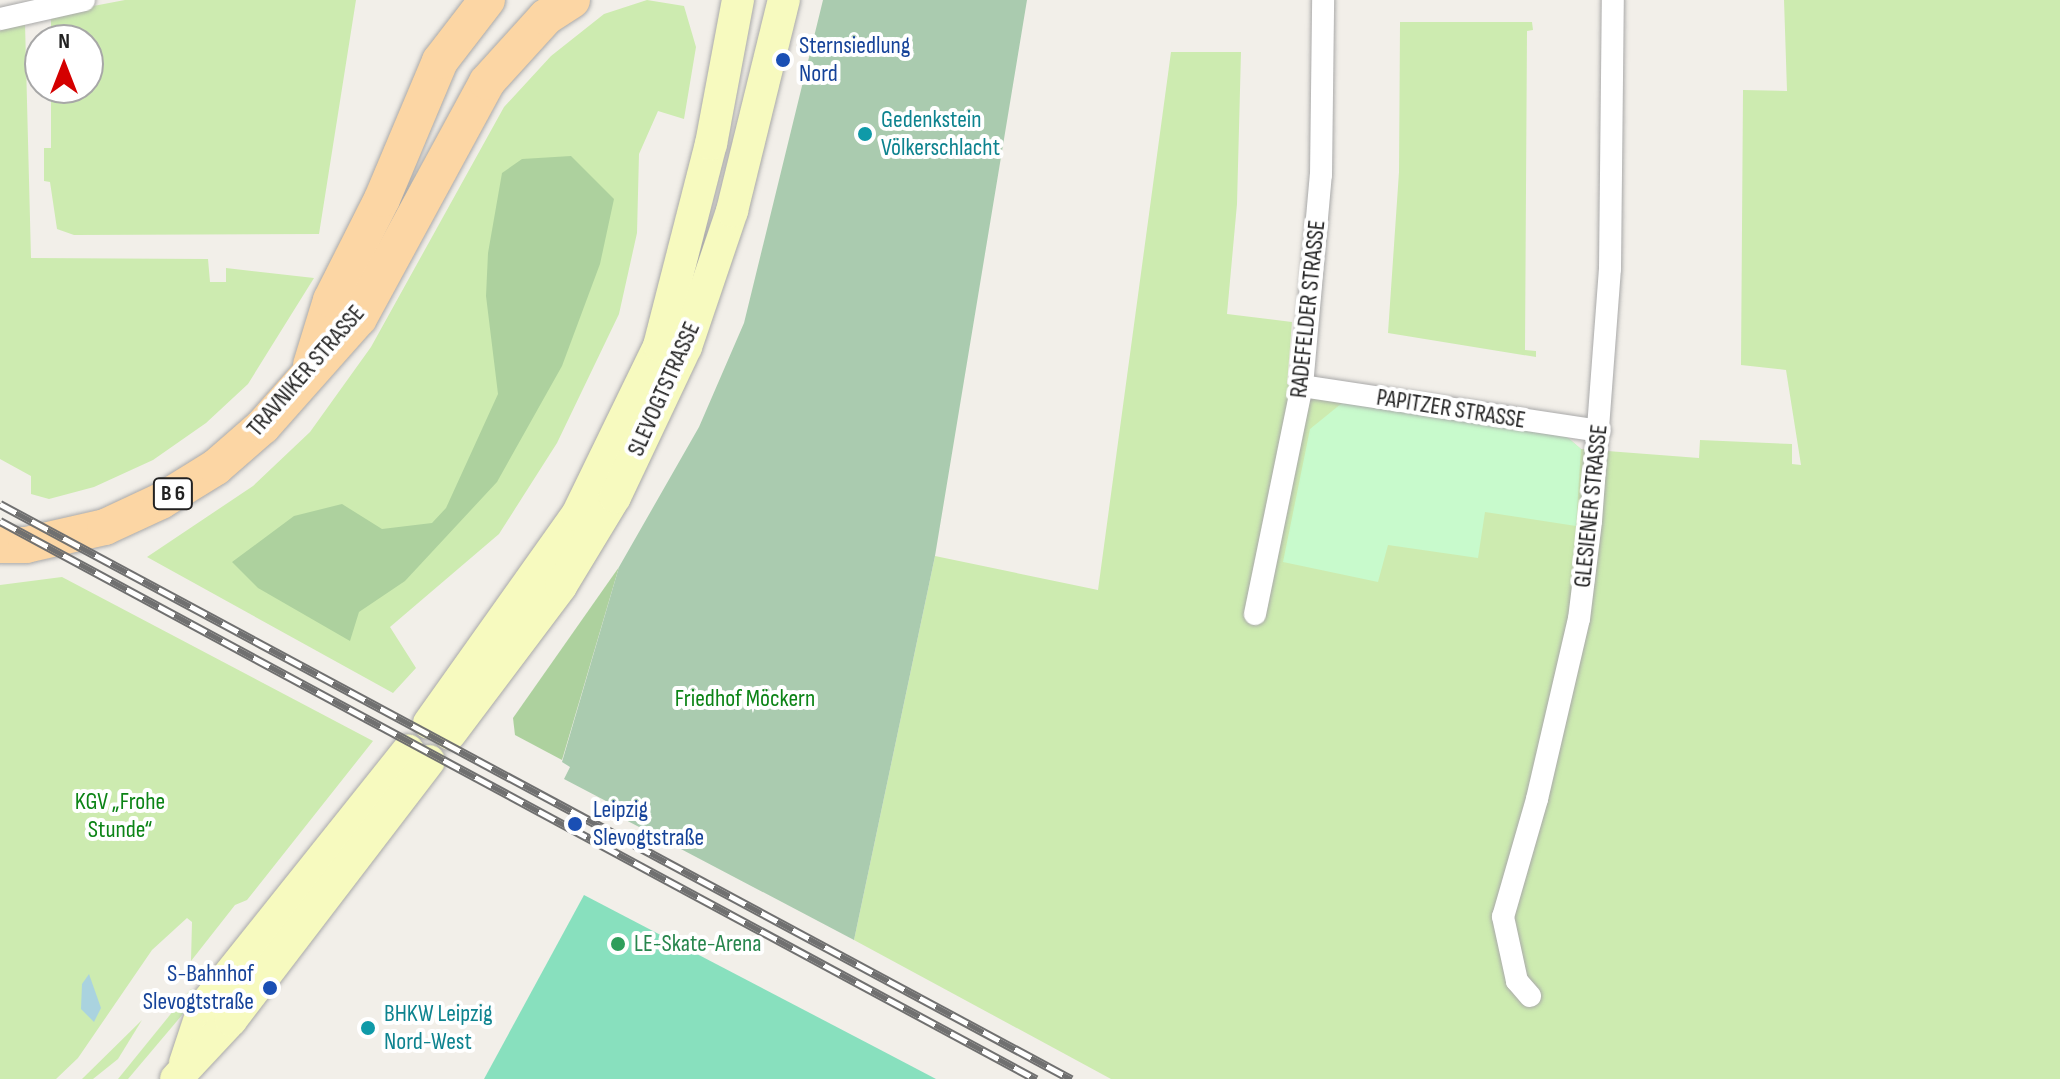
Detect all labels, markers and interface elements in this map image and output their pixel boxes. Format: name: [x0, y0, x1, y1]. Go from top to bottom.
north arrow: [24, 24, 104, 104]
text: N: [58, 28, 70, 55]
place label: Sternsiedlung Nord: [799, 32, 910, 88]
marker: Sternsiedlung Nord: [774, 51, 792, 69]
place label: Gedenkstein Völkerschlacht: [881, 106, 1000, 162]
marker: Gedenkstein Völkerschlacht: [856, 125, 874, 143]
street label: RADEFELDER STRASSE: [1284, 219, 1332, 399]
street label: TRAVNIKER STRASSE: [241, 299, 371, 443]
street label: SLEVOGTSTRASSE: [622, 317, 706, 461]
street label: PAPITZER STRASSE: [1374, 383, 1528, 435]
street label: GLESIENER STRASSE: [1568, 423, 1614, 589]
road number: B 6: [151, 476, 195, 512]
park label: Friedhof Möckern: [675, 685, 815, 713]
park label: KGV „Frohe Stunde“: [75, 788, 165, 844]
place label: Leipzig Slevogtstraße: [593, 796, 704, 852]
marker: Leipzig Slevogtstraße: [564, 813, 586, 835]
place label: LE-Skate-Arena: [634, 930, 762, 958]
marker: LE-Skate-Arena: [609, 935, 627, 953]
place label: S-Bahnhof Slevogtstraße: [143, 960, 254, 1016]
marker: S-Bahnhof Slevogtstraße: [261, 979, 279, 997]
place label: BHKW Leipzig Nord-West: [384, 1000, 493, 1056]
marker: BHKW Leipzig Nord-West: [359, 1019, 377, 1037]

